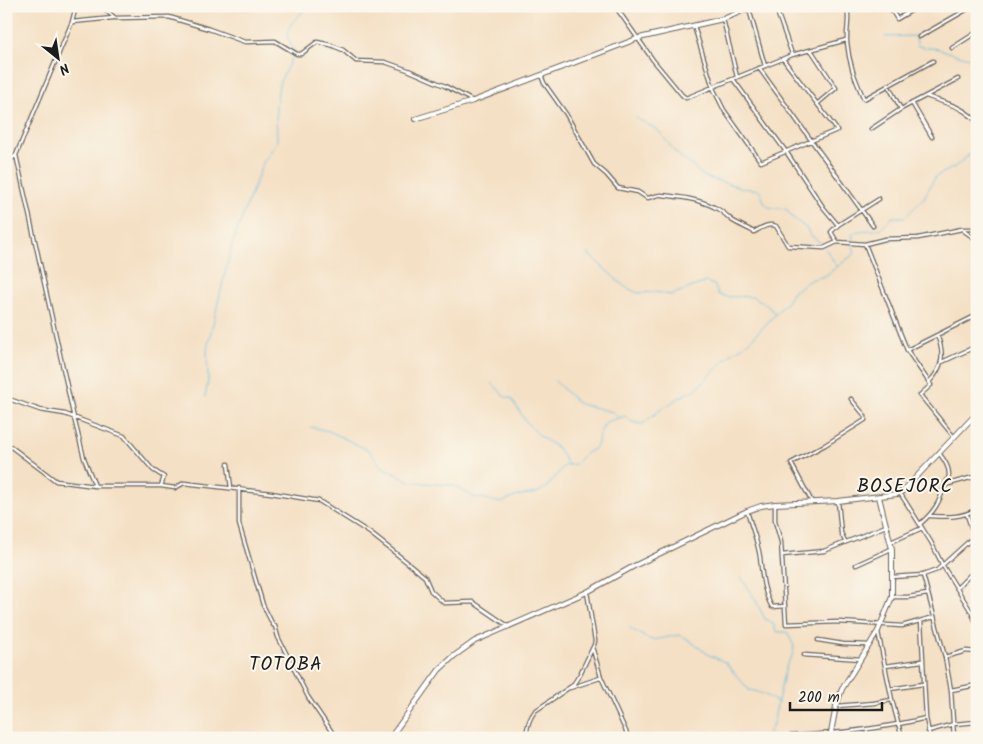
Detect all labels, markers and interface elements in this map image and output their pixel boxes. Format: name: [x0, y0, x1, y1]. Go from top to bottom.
north arrow: [32, 32, 82, 82]
text: N: [55, 57, 73, 80]
district label: BOSEJORC: [857, 472, 953, 502]
district label: TOTOBA: [249, 650, 323, 680]
scale bar: [790, 679, 883, 711]
text: 200 m: [798, 686, 840, 710]

